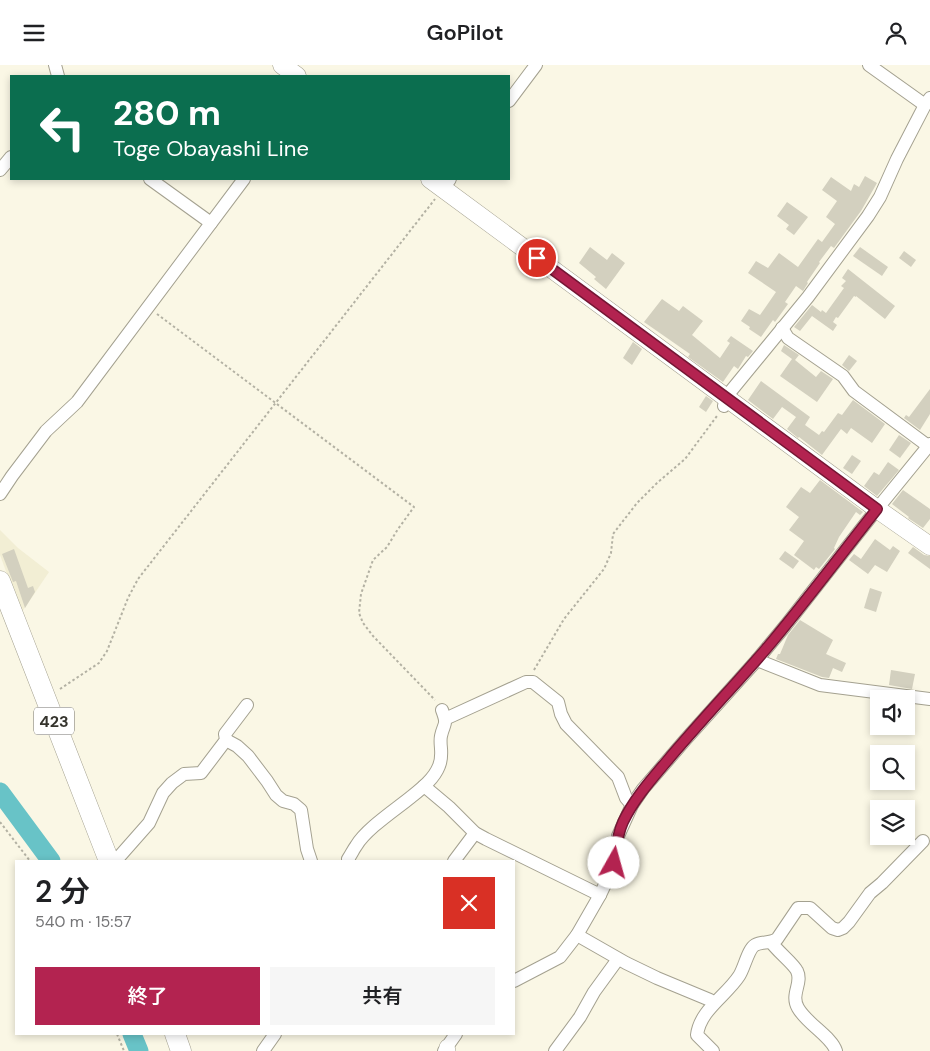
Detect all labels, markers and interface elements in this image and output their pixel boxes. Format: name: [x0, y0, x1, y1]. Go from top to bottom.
text: GoPilot: [426, 18, 504, 47]
icon: menu: [20, 19, 48, 47]
icon: person: [882, 19, 910, 47]
text: 280 m: [113, 90, 221, 136]
icon: left: [30, 95, 95, 160]
text: Toge Obayashi Line: [113, 134, 309, 163]
pin: [516, 237, 558, 279]
icon: arrive: [523, 244, 551, 272]
map controls: [870, 690, 915, 845]
button: sound: [870, 690, 915, 735]
road number: 423: [34, 707, 74, 734]
button: search: [870, 745, 915, 790]
button: layers: [870, 800, 915, 845]
position arrow: [587, 836, 639, 888]
text: 2 分: [35, 872, 90, 911]
button: close: [443, 877, 495, 929]
text: 540 m · 15:57: [35, 911, 132, 932]
button: 終了: [35, 967, 260, 1025]
button: 共有: [270, 967, 495, 1025]

